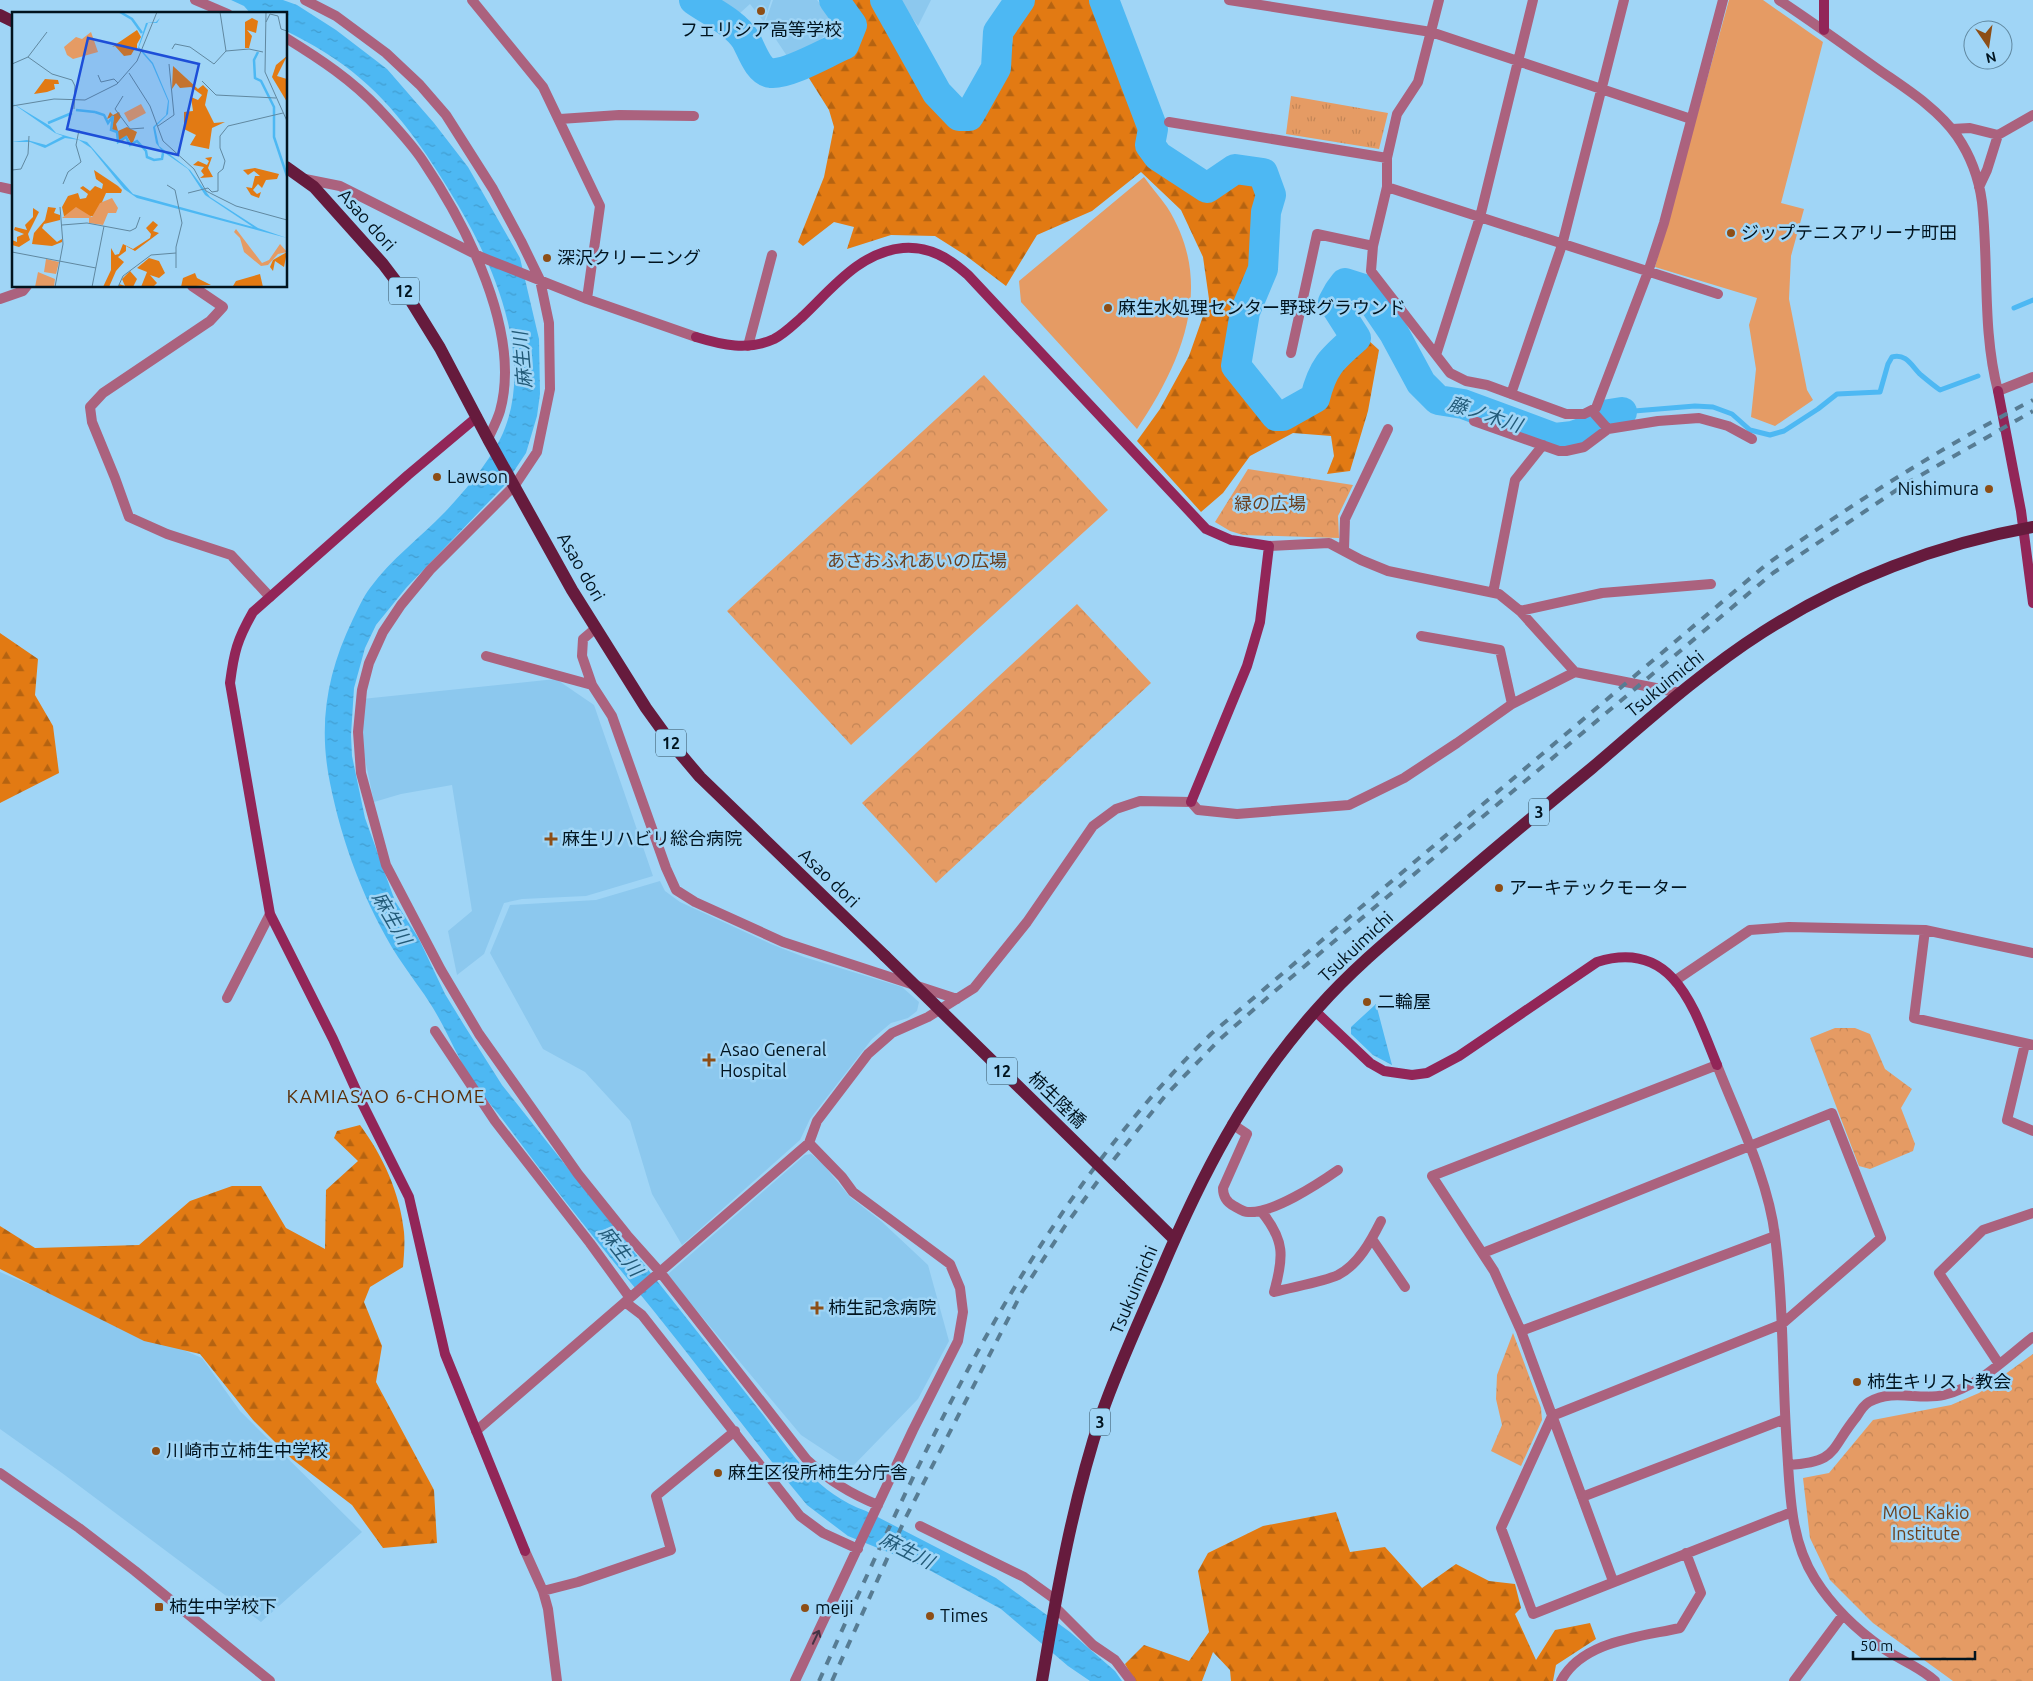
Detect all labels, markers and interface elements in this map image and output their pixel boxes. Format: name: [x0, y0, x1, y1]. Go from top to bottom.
marker: フェリシア高等学校: [755, 5, 767, 17]
inset map: [12, 12, 288, 288]
place label: フェリシア高等学校: [680, 19, 842, 39]
north arrow: [1963, 20, 2013, 70]
text: N: [1984, 49, 1998, 67]
street label: Asao dori: [335, 184, 401, 254]
place label: ジップテニスアリーナ町田: [1741, 222, 1957, 242]
marker: ジップテニスアリーナ町田: [1725, 227, 1737, 239]
place label: 深沢クリーニング: [557, 247, 701, 267]
marker: 深沢クリーニング: [541, 252, 553, 264]
road number: 12: [389, 278, 419, 304]
place label: 麻生水処理センター野球グラウンド: [1118, 297, 1406, 317]
marker: 麻生水処理センター野球グラウンド: [1102, 302, 1114, 314]
water label: 麻生川: [508, 329, 535, 389]
water label: 藤ノ木川: [1445, 392, 1526, 437]
place label: Lawson: [447, 466, 508, 486]
marker: Lawson: [431, 471, 443, 483]
place label: Nishimura: [1897, 478, 1979, 498]
marker: Nishimura: [1983, 483, 1995, 495]
park label: 緑の広場: [1234, 493, 1306, 513]
street label: Asao dori: [554, 529, 610, 604]
park label: あさおふれあいの広場: [827, 550, 1007, 570]
street label: Tsukuimichi: [1622, 646, 1707, 721]
road number: 12: [656, 730, 686, 756]
road number: 3: [1529, 799, 1549, 826]
place label: 麻生リハビリ総合病院: [562, 828, 742, 848]
marker: 麻生リハビリ総合病院: [544, 832, 558, 846]
street label: Asao dori: [795, 844, 864, 911]
place label: アーキテックモーター: [1509, 877, 1688, 897]
marker: アーキテックモーター: [1493, 882, 1505, 894]
water label: 麻生川: [368, 888, 417, 950]
street label: Tsukuimichi: [1314, 907, 1397, 986]
place label: 二輪屋: [1377, 991, 1431, 1011]
marker: 二輪屋: [1361, 996, 1373, 1008]
place label: Asao General Hospital: [720, 1039, 827, 1080]
marker: Asao General Hospital: [702, 1053, 716, 1067]
road number: 12: [987, 1058, 1017, 1084]
street label: 柿生陸橋: [1025, 1067, 1091, 1131]
district label: KAMIASAO 6-CHOME: [287, 1085, 485, 1107]
water label: 麻生川: [595, 1222, 648, 1282]
street label: Tsukuimichi: [1105, 1242, 1161, 1337]
place label: 柿生記念病院: [828, 1297, 936, 1317]
marker: 柿生記念病院: [810, 1301, 824, 1315]
place label: 柿生キリスト教会: [1867, 1371, 2011, 1391]
marker: 柿生キリスト教会: [1851, 1376, 1863, 1388]
road number: 3: [1090, 1408, 1110, 1435]
place label: 川崎市立柿生中学校: [166, 1440, 328, 1460]
marker: 川崎市立柿生中学校: [150, 1445, 162, 1457]
place label: 麻生区役所柿生分庁舎: [728, 1462, 908, 1482]
marker: 麻生区役所柿生分庁舎: [712, 1467, 724, 1479]
park label: MOL Kakio Institute: [1882, 1502, 1970, 1543]
water label: 麻生川: [877, 1527, 939, 1574]
place label: 柿生中学校下: [169, 1596, 277, 1616]
place label: meiji: [815, 1597, 854, 1617]
marker: 柿生中学校下: [153, 1601, 165, 1613]
marker: meiji: [799, 1602, 811, 1614]
place label: Times: [940, 1605, 988, 1625]
marker: Times: [924, 1610, 936, 1622]
scale bar: [1853, 1628, 1976, 1660]
one-way arrow: [812, 1630, 822, 1645]
text: 50 m: [1860, 1637, 1893, 1654]

